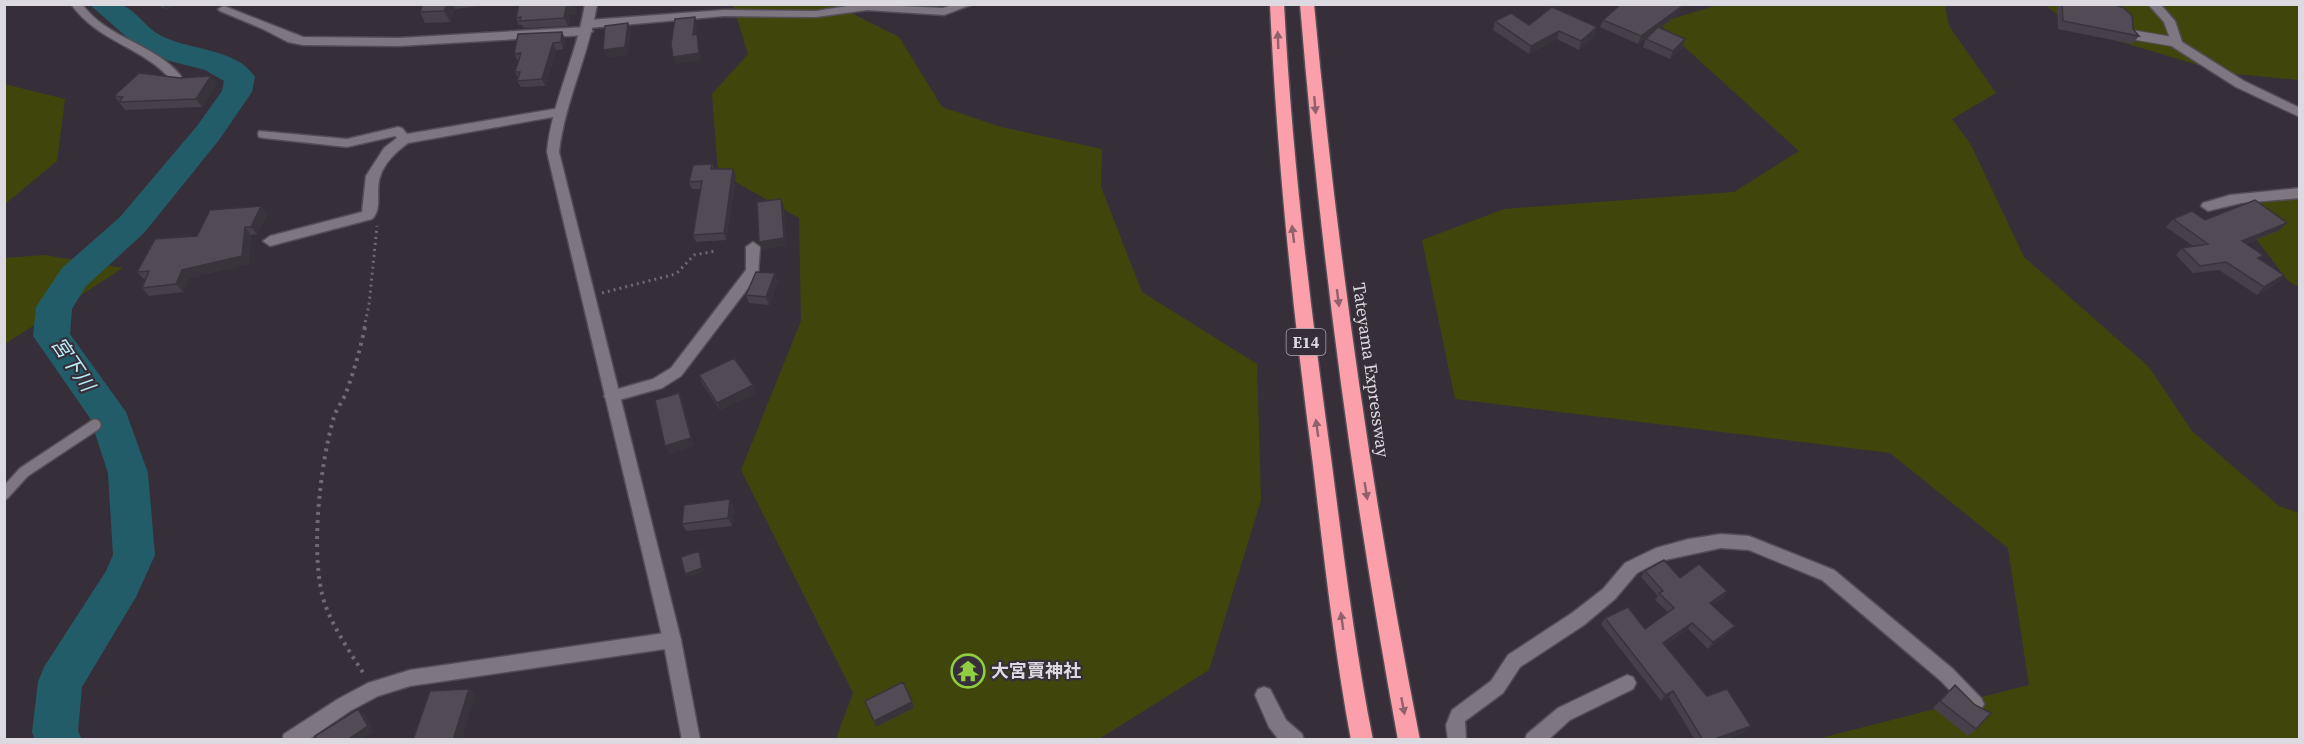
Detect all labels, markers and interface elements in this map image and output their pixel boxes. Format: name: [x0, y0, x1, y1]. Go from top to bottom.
one-way arrow: [1274, 30, 1283, 49]
one-way arrow: [1310, 95, 1320, 114]
one-way arrow: [1289, 224, 1298, 243]
street label: Tateyama Expressway: [1347, 281, 1396, 460]
one-way arrow: [1333, 289, 1342, 308]
road number: E14: [1286, 329, 1326, 355]
water label: 宮下川: [45, 331, 103, 398]
one-way arrow: [1312, 418, 1321, 437]
one-way arrow: [1361, 482, 1370, 501]
one-way arrow: [1337, 611, 1347, 630]
temple icon: 大宮賣神社: [950, 653, 986, 689]
place label: 大宮賣神社: [991, 658, 1081, 683]
one-way arrow: [1399, 697, 1408, 716]

